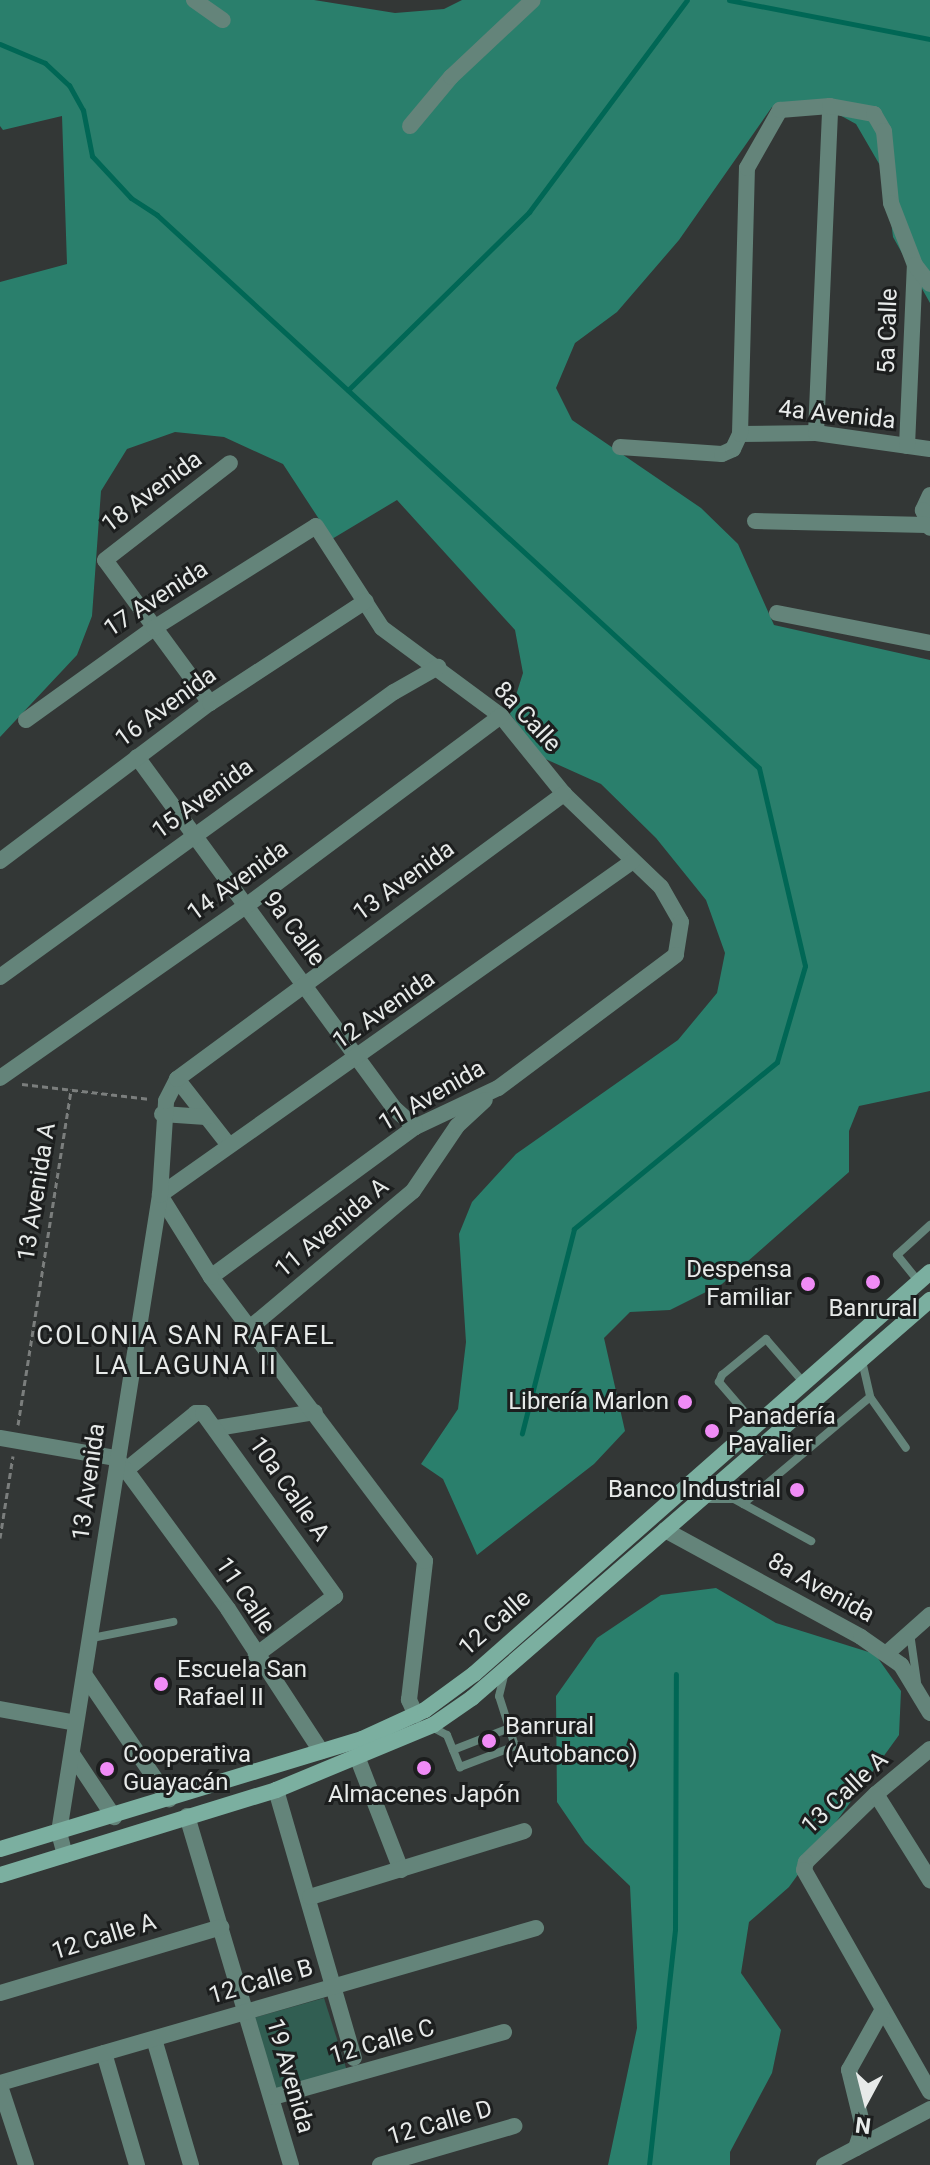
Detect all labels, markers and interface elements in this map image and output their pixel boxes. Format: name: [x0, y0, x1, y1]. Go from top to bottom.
street label: 5a Calle: [872, 288, 904, 374]
street label: 4a Avenida: [777, 395, 897, 435]
street label: 18 Avenida: [96, 445, 208, 539]
street label: 17 Avenida: [99, 555, 213, 643]
street label: 16 Avenida: [110, 661, 222, 753]
street label: 8a Calle: [487, 676, 567, 758]
street label: 15 Avenida: [147, 753, 259, 845]
street label: 14 Avenida: [182, 835, 294, 927]
street label: 13 Avenida: [348, 835, 460, 927]
street label: 9a Calle: [257, 886, 331, 972]
street label: 12 Avenida: [327, 964, 441, 1056]
street label: 11 Avenida: [374, 1054, 490, 1138]
street label: 13 Avenida A: [12, 1121, 62, 1263]
street label: 11 Avenida A: [269, 1172, 395, 1284]
place label: Despensa Familiar: [686, 1256, 792, 1312]
marker: Banrural: [864, 1273, 882, 1291]
marker: Despensa Familiar: [799, 1275, 817, 1293]
place label: Banrural: [828, 1295, 918, 1323]
district label: COLONIA SAN RAFAEL LA LAGUNA II: [36, 1320, 336, 1382]
place label: Librería Marlon: [508, 1388, 669, 1416]
marker: Librería Marlon: [676, 1393, 694, 1411]
place label: Panadería Pavalier: [728, 1403, 836, 1459]
street label: 13 Avenida: [67, 1422, 111, 1542]
marker: Panadería Pavalier: [703, 1422, 721, 1440]
street label: 10a Calle A: [243, 1431, 335, 1547]
place label: Banco Industrial: [608, 1476, 781, 1504]
marker: Banco Industrial: [788, 1481, 806, 1499]
street label: 8a Avenida: [763, 1547, 879, 1629]
street label: 11 Calle: [209, 1552, 281, 1640]
street label: 12 Calle: [453, 1584, 537, 1662]
place label: Escuela San Rafael II: [177, 1656, 307, 1712]
marker: Escuela San Rafael II: [152, 1675, 170, 1693]
place label: Banrural (Autobanco): [505, 1713, 638, 1769]
marker: Banrural (Autobanco): [480, 1732, 498, 1750]
place label: Cooperativa Guayacán: [123, 1741, 251, 1797]
street label: 13 Calle A: [796, 1746, 894, 1840]
marker: Almacenes Japón: [415, 1759, 433, 1777]
marker: Cooperativa Guayacán: [98, 1760, 116, 1778]
place label: Almacenes Japón: [328, 1781, 520, 1809]
street label: 12 Calle A: [48, 1907, 160, 1967]
street label: 12 Calle B: [206, 1953, 316, 2011]
street label: 12 Calle C: [326, 2013, 438, 2071]
street label: 19 Avenida: [260, 2015, 320, 2137]
north arrow: [826, 2061, 906, 2141]
street label: 12 Calle D: [384, 2094, 496, 2152]
text: N: [854, 2112, 872, 2139]

